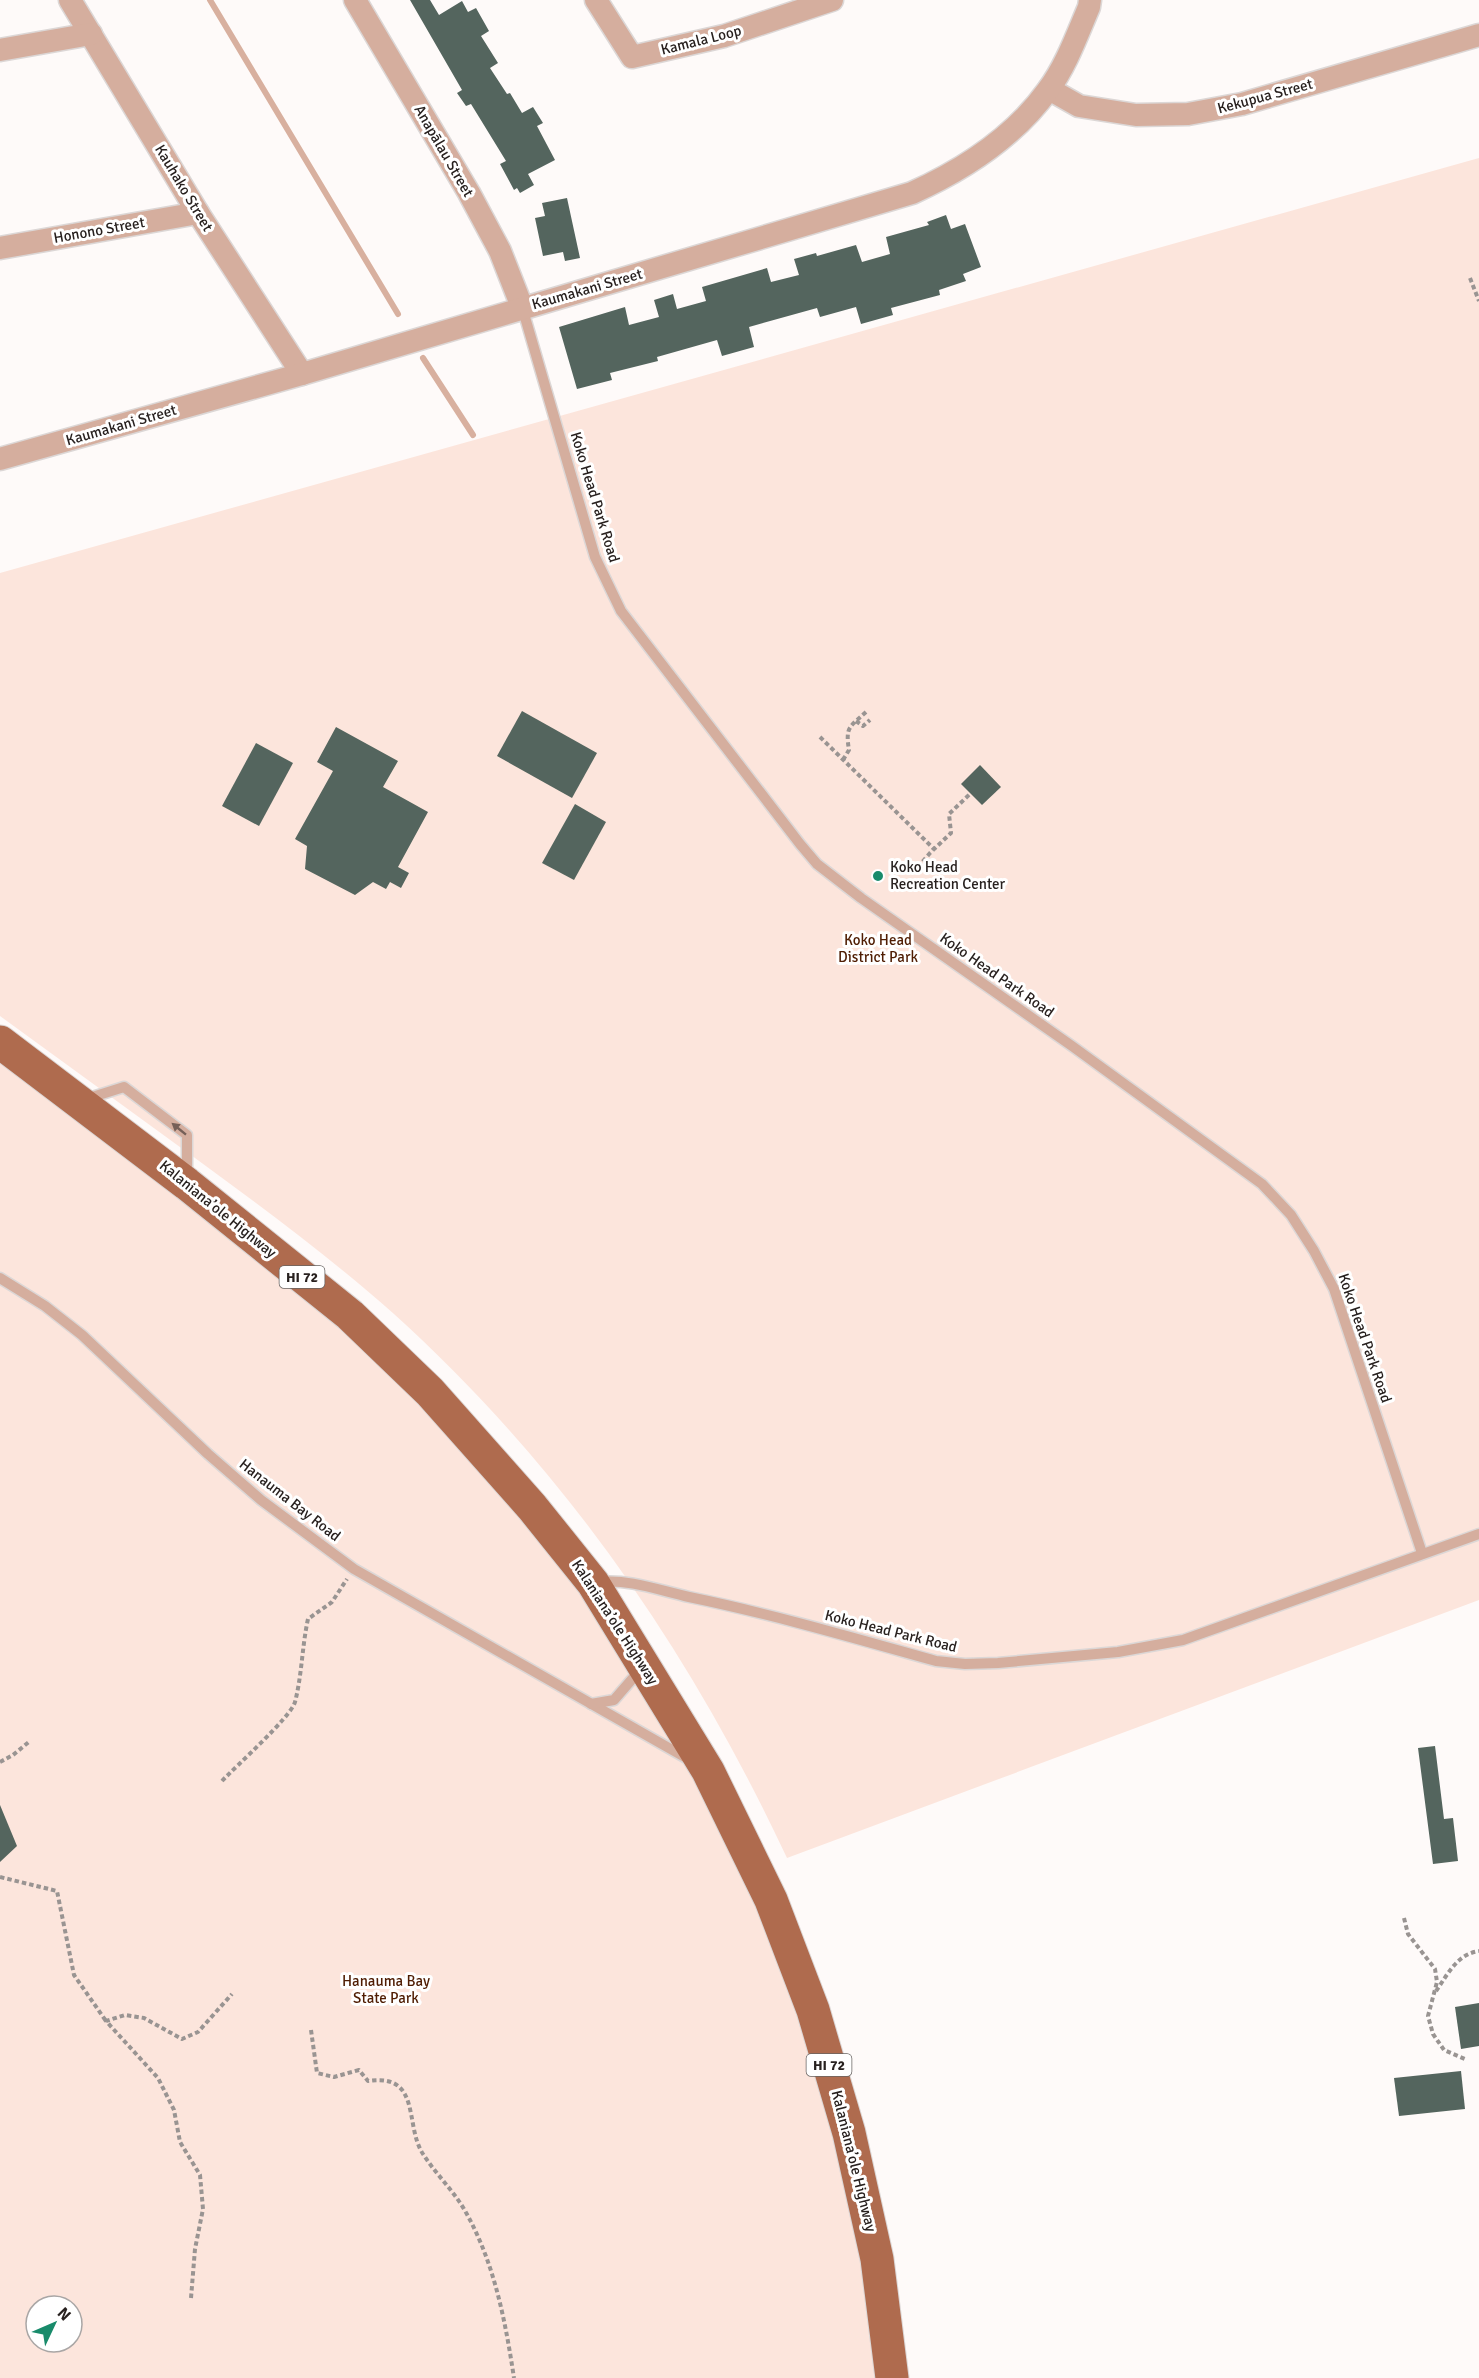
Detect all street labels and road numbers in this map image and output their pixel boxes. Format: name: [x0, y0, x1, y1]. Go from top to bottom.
street label: Kamala Loop: [659, 21, 743, 59]
street label: Kekupua Street: [1215, 75, 1315, 117]
street label: Anapālau Street: [410, 102, 478, 200]
street label: Kauhako Street: [151, 141, 217, 235]
street label: Honono Street: [52, 213, 146, 247]
street label: Kaumakani Street: [530, 265, 644, 313]
street label: Kaumakani Street: [64, 401, 178, 449]
street label: Koko Head Park Road: [567, 430, 623, 564]
street label: Koko Head Park Road: [936, 929, 1058, 1021]
street label: Kalaniana’ole Highway: [156, 1156, 280, 1262]
road number: HI 72: [280, 1266, 324, 1288]
street label: Koko Head Park Road: [1334, 1271, 1396, 1405]
street label: Hanauma Bay Road: [236, 1455, 344, 1545]
street label: Kalaniana’ole Highway: [568, 1556, 662, 1688]
street label: Koko Head Park Road: [823, 1606, 959, 1656]
road number: HI 72: [806, 2054, 852, 2076]
street label: Kalaniana’ole Highway: [828, 2088, 880, 2234]

